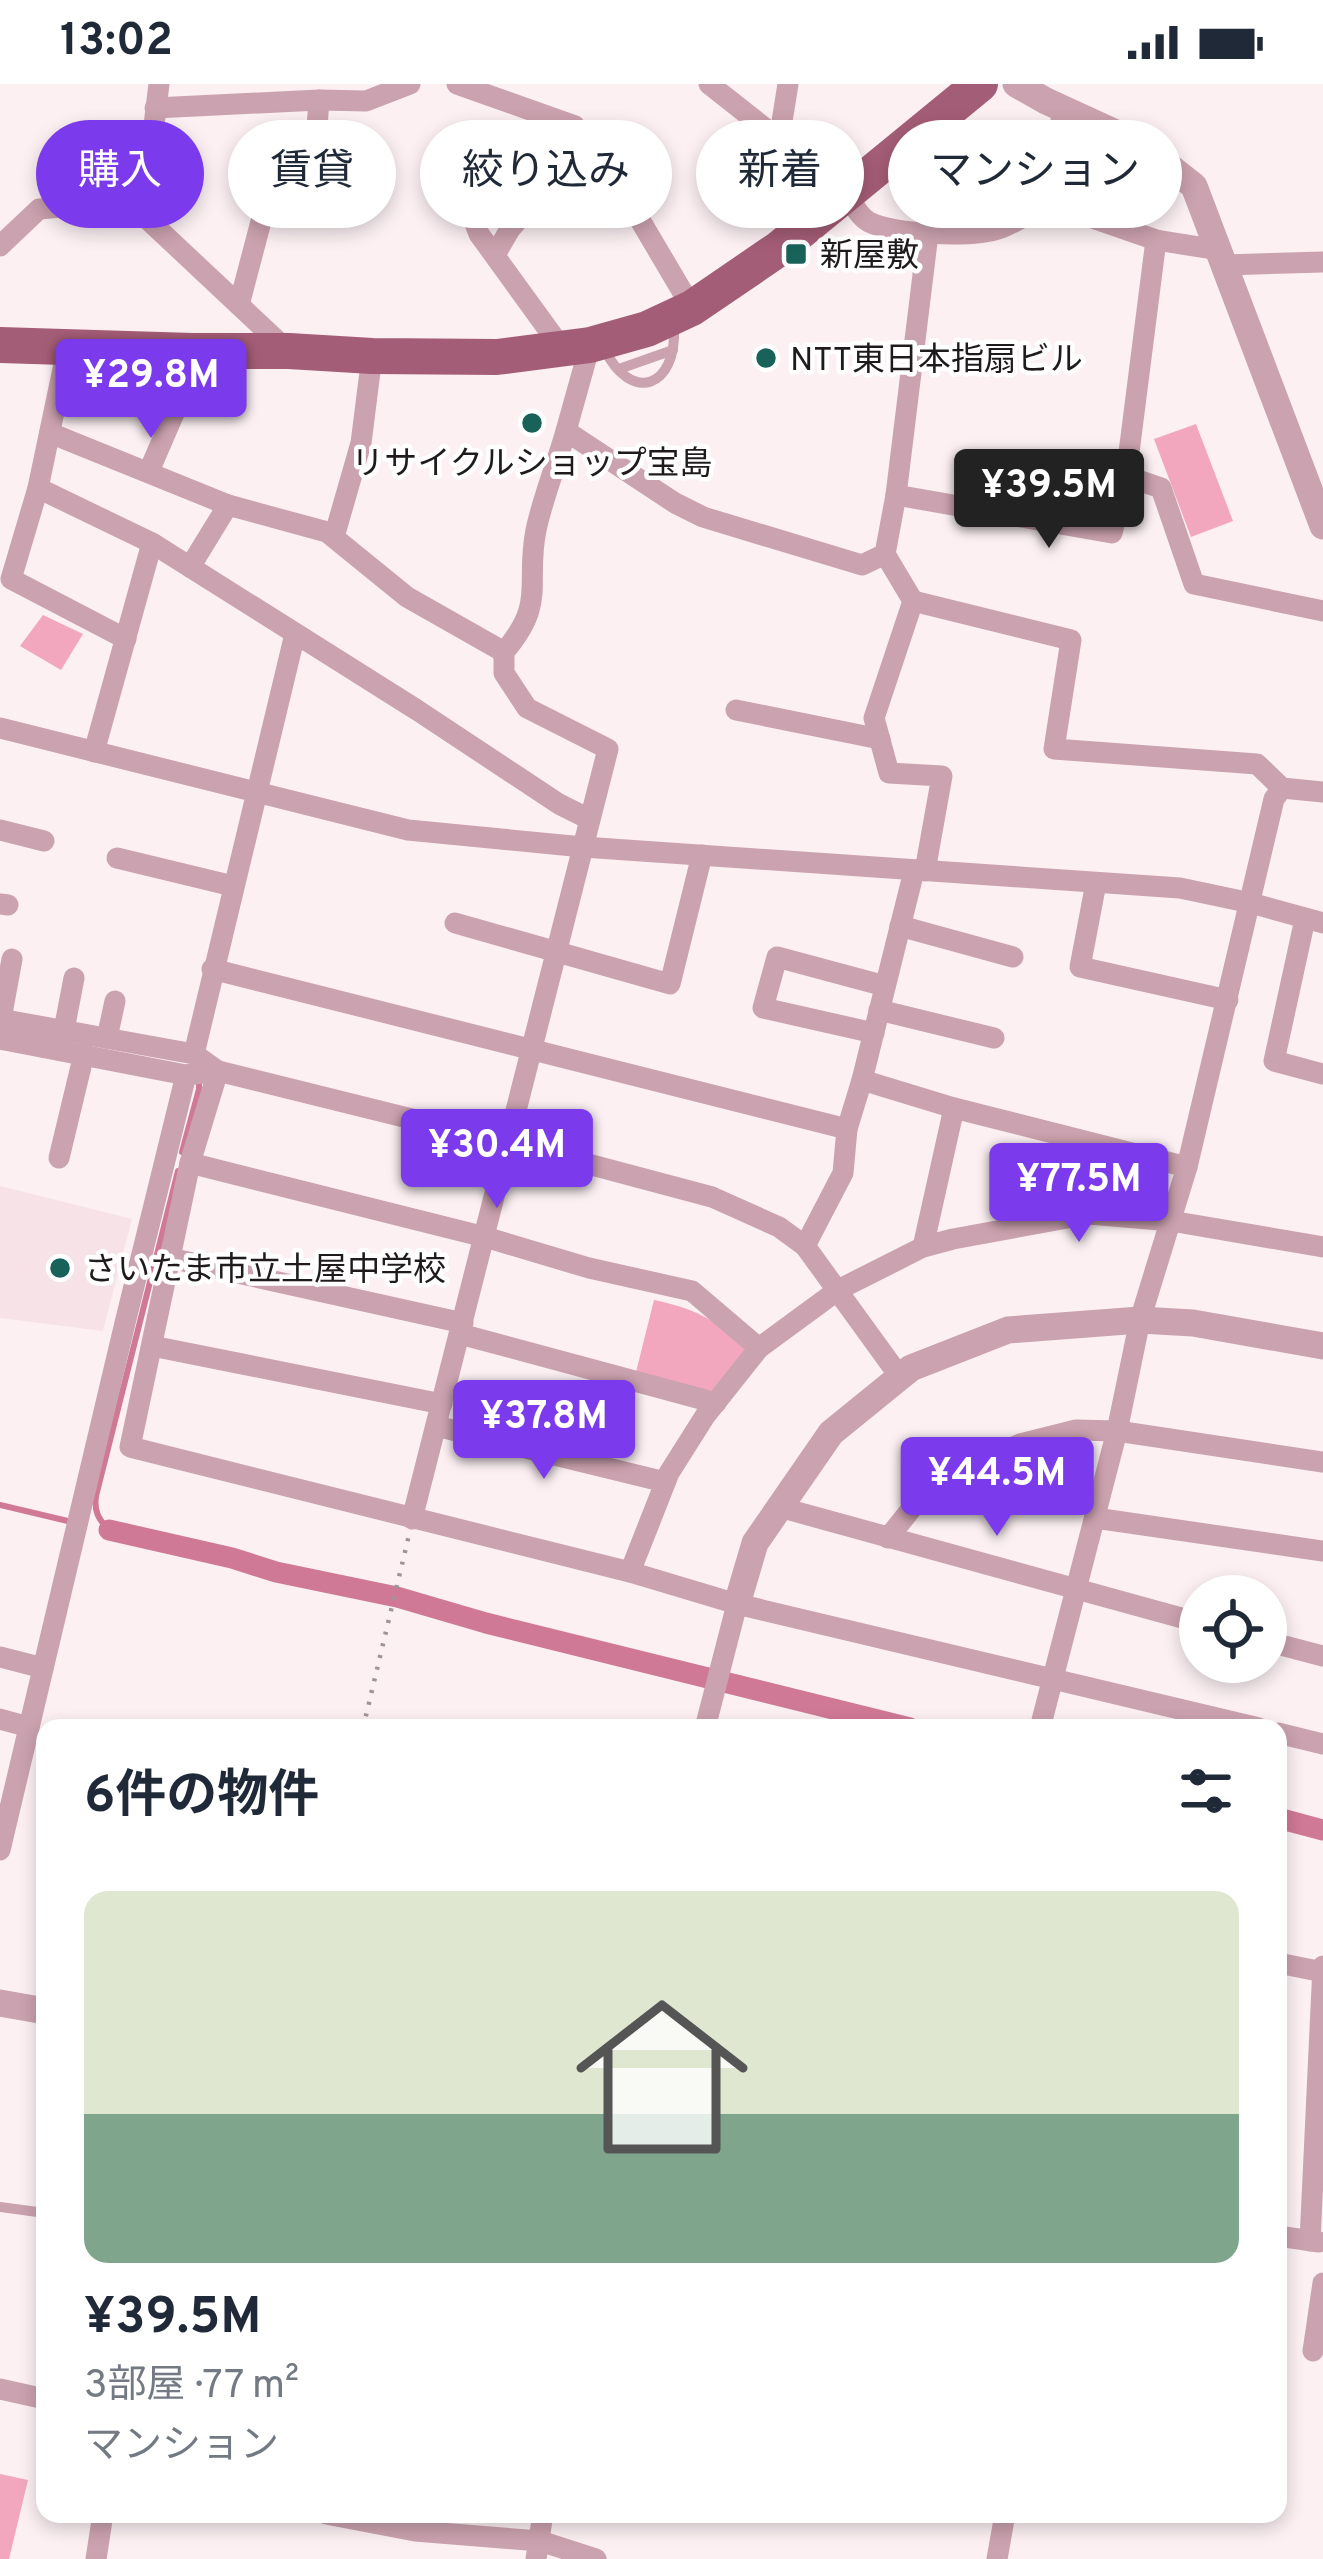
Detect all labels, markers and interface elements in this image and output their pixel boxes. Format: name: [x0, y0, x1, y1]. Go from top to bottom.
text: 13:02: [60, 14, 173, 71]
chip: 購入: [36, 120, 204, 228]
chip: 賃貸: [228, 120, 396, 228]
chip: 絞り込み: [420, 120, 672, 228]
chip: 新着: [696, 120, 864, 228]
chip: マンション: [888, 120, 1182, 228]
place label: 新屋敷: [820, 237, 919, 279]
marker: 新屋敷: [783, 241, 809, 267]
pin: ¥29.8M: [53, 339, 249, 441]
place label: NTT東日本指扇ビル: [790, 341, 1083, 383]
marker: NTT東日本指扇ビル: [753, 345, 779, 371]
text: ¥29.8M: [83, 353, 219, 402]
marker: リサイクルショップ宝島: [519, 410, 545, 436]
place label: リサイクルショップ宝島: [351, 445, 713, 487]
pin: ¥39.5M: [951, 449, 1147, 551]
text: ¥39.5M: [981, 463, 1117, 512]
pin: ¥30.4M: [399, 1109, 595, 1211]
text: ¥30.4M: [428, 1123, 566, 1172]
pin: ¥77.5M: [981, 1143, 1177, 1245]
text: ¥77.5M: [1016, 1157, 1142, 1206]
place label: さいたま市立土屋中学校: [84, 1251, 446, 1293]
marker: さいたま市立土屋中学校: [47, 1255, 73, 1281]
pin: ¥37.8M: [446, 1380, 642, 1482]
text: ¥37.8M: [480, 1394, 608, 1443]
pin: ¥44.5M: [899, 1437, 1095, 1539]
text: ¥44.5M: [928, 1451, 1066, 1500]
map controls: [1179, 1575, 1287, 1683]
button: locate: [1179, 1575, 1287, 1683]
icon: filters: [1173, 1758, 1239, 1824]
text: 6件の物件: [84, 1766, 319, 1831]
icon: home: [554, 1969, 770, 2185]
text: ¥39.5M: [84, 2287, 262, 2352]
text: 3部屋 · 77 m²: [84, 2363, 299, 2412]
text: マンション: [84, 2423, 279, 2472]

